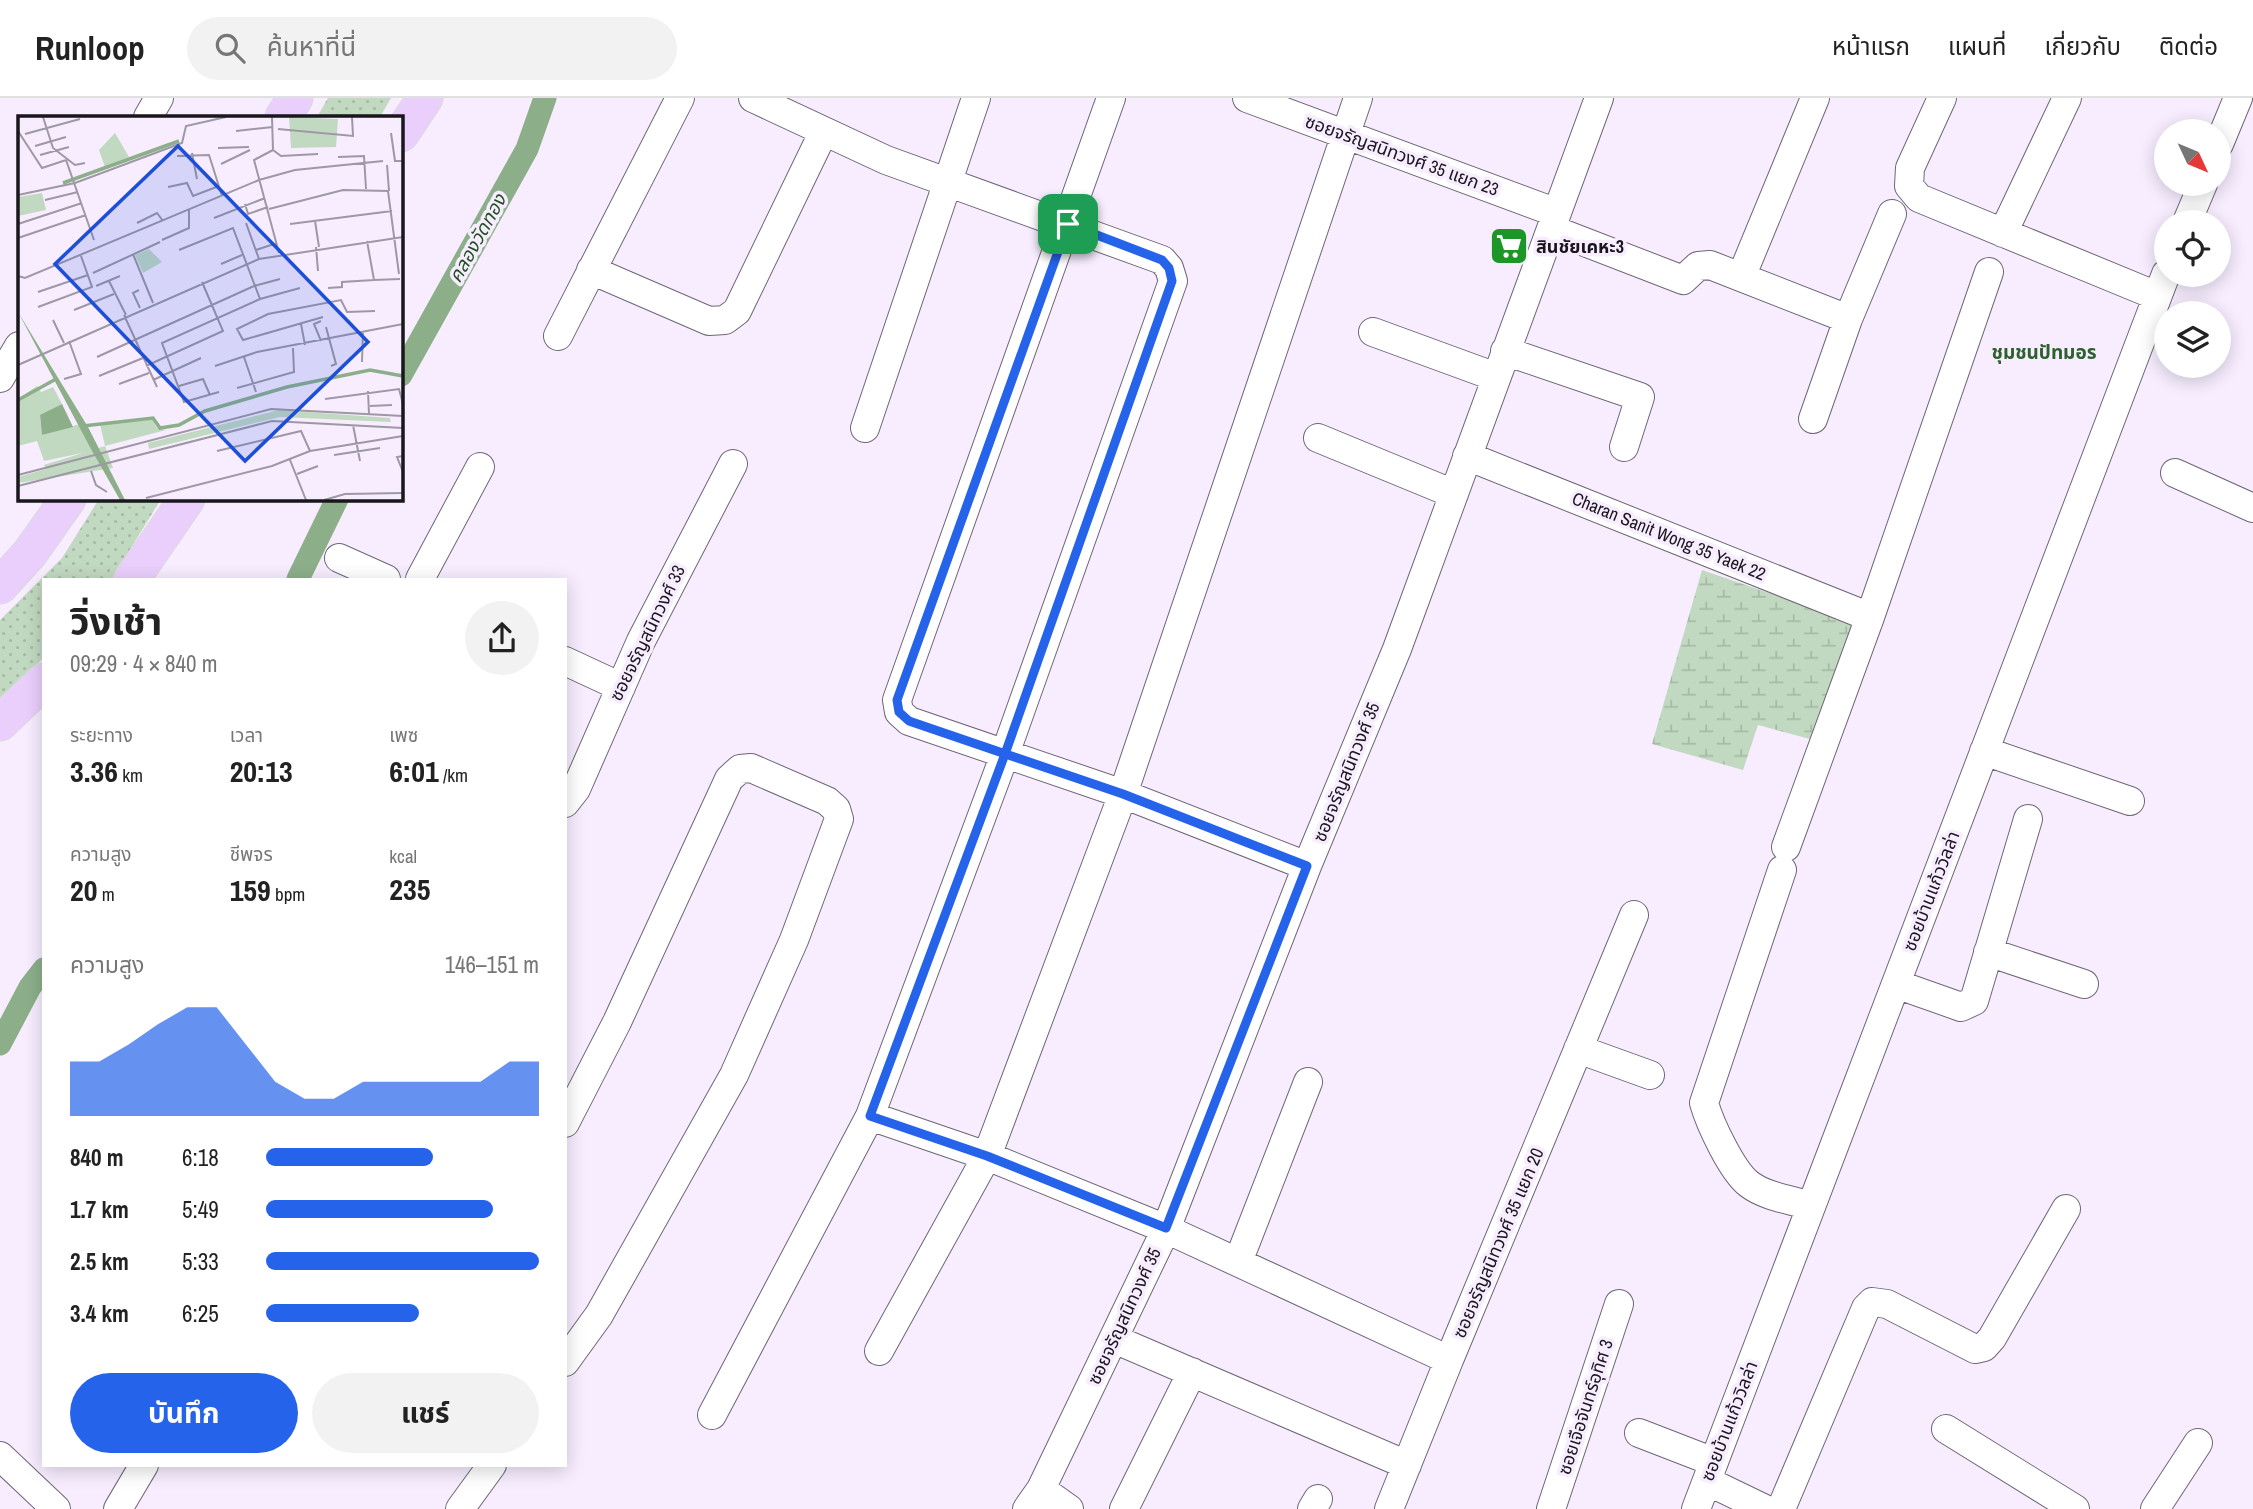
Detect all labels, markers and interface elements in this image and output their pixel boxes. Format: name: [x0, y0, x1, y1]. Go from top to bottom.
search box: [187, 17, 677, 80]
text: Runloop: [35, 26, 145, 70]
icon: search: [211, 29, 249, 67]
text: ค้นหาที่นี่: [267, 29, 356, 64]
text: หน้าแรก: [1832, 30, 1910, 62]
text: แผนที่: [1948, 30, 2006, 62]
text: เกี่ยวกับ: [2044, 30, 2121, 62]
text: ติดต่อ: [2159, 30, 2218, 62]
street label: ซอยจรัญสนิทวงศ์ 35 แยก 23: [1302, 108, 1502, 202]
inset map: [18, 116, 402, 500]
north arrow: [2154, 119, 2231, 196]
map controls: [2154, 119, 2231, 378]
water label: คลองวัดทอง: [442, 188, 512, 287]
pin: [1038, 194, 1098, 254]
icon: arrive: [1049, 205, 1087, 243]
button: locate: [2154, 210, 2231, 287]
supermarket icon: สินชัยเคหะ3: [1488, 225, 1530, 267]
place label: สินชัยเคหะ3: [1536, 234, 1624, 259]
button: layers: [2154, 301, 2231, 378]
district label: ชุมชนปัทมอร: [1992, 339, 2097, 365]
street label: Charan Sanit Wong 35 Yaek 22: [1568, 486, 1770, 586]
street label: ซอยจรัญสนิทวงศ์ 33: [603, 561, 691, 705]
text: วิ่งเช้า: [70, 596, 162, 647]
button: share: [465, 601, 539, 675]
text: 09:29 · 4 × 840 m: [70, 648, 217, 679]
street label: ซอยจรัญสนิทวงศ์ 35: [1307, 699, 1385, 845]
text: ระยะทาง: [70, 722, 133, 748]
text: เวลา: [230, 722, 263, 748]
text: เพซ: [389, 722, 418, 748]
text: 3.36: [70, 751, 118, 791]
text: 20:13: [230, 751, 293, 791]
text: 6:01: [389, 751, 439, 791]
text: km: [118, 762, 143, 788]
text: /km: [439, 762, 468, 788]
street label: ซอยบ้านแก้ววิลล่า: [1897, 827, 1965, 955]
text: ความสูง: [70, 841, 131, 867]
text: ชีพจร: [230, 841, 273, 867]
text: kcal: [389, 843, 417, 869]
text: 235: [389, 869, 430, 909]
text: 20: [70, 870, 97, 910]
text: 159: [230, 870, 271, 910]
text: m: [97, 881, 115, 907]
text: bpm: [271, 881, 305, 907]
text: ความสูง: [70, 949, 144, 980]
text: 146–151 m: [445, 949, 539, 980]
text: 840 m: [70, 1142, 123, 1173]
text: 6:18: [182, 1142, 219, 1173]
street label: ซอยจรัญสนิทวงศ์ 35 แยก 20: [1447, 1144, 1549, 1342]
text: 1.7 km: [70, 1194, 129, 1225]
text: 5:49: [182, 1194, 219, 1225]
street label: ซอยจรัญสนิทวงศ์ 35: [1081, 1243, 1167, 1389]
text: 2.5 km: [70, 1246, 129, 1277]
text: 5:33: [182, 1246, 219, 1277]
text: 3.4 km: [70, 1298, 129, 1329]
text: 6:25: [182, 1298, 219, 1329]
street label: ซอยเจือจันทร์อุทิศ 3: [1551, 1336, 1619, 1478]
street label: ซอยบ้านแก้ววิลล่า: [1695, 1357, 1763, 1485]
button: บันทึก: [70, 1373, 298, 1453]
button: แชร์: [312, 1373, 539, 1453]

